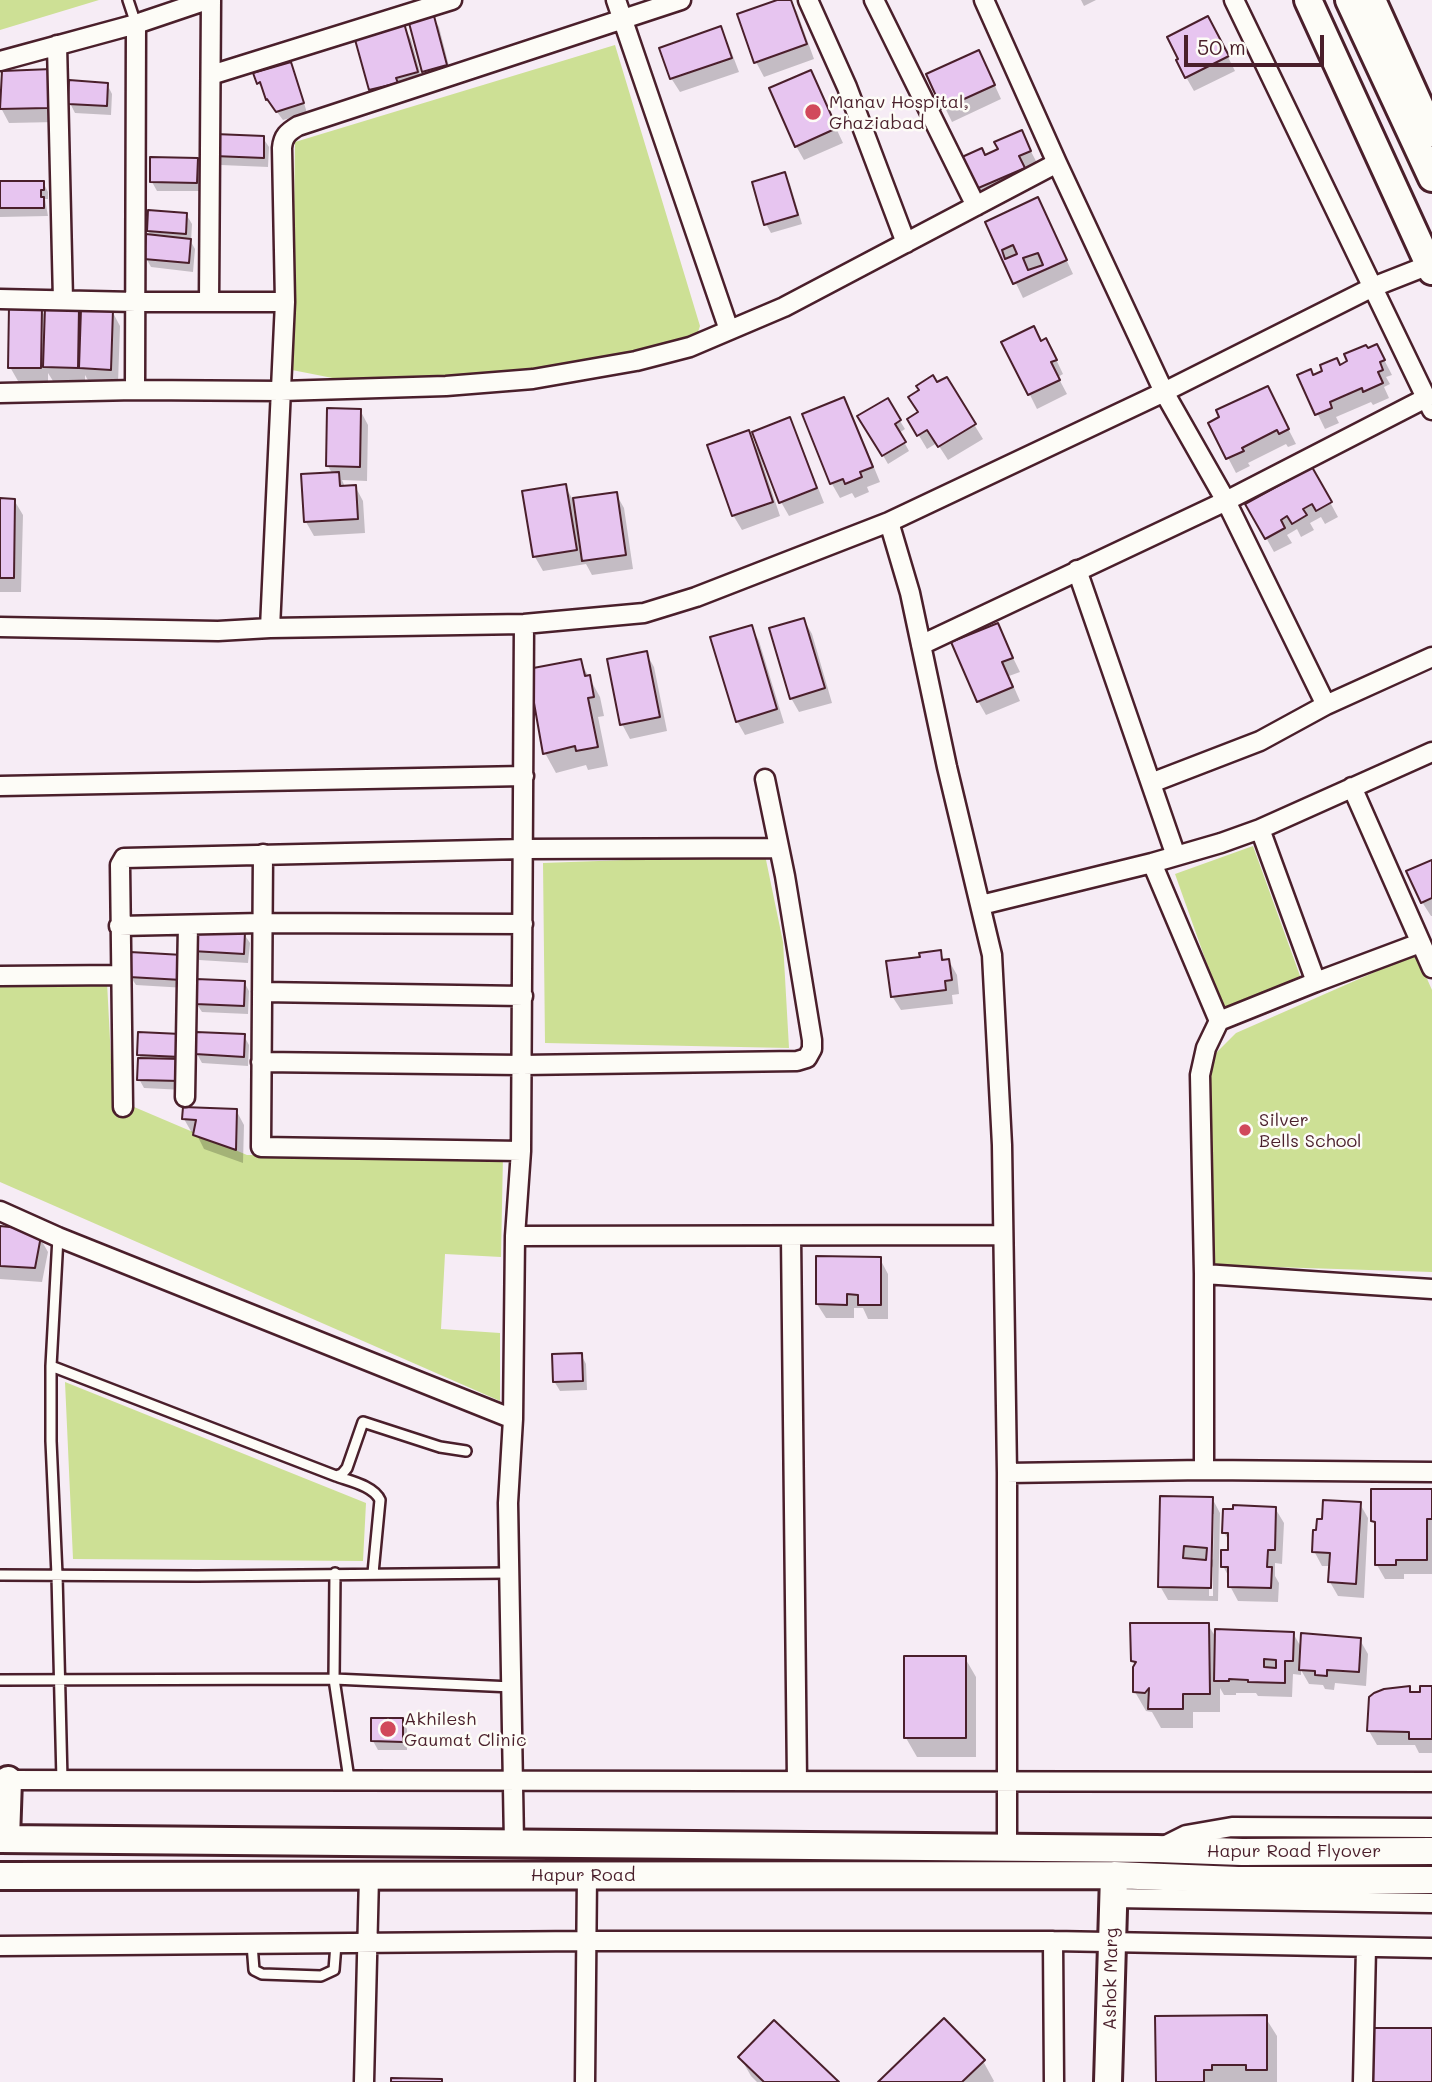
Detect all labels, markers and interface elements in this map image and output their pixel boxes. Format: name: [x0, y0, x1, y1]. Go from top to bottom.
scale bar: [1187, 21, 1327, 65]
text: 50 m: [1197, 33, 1246, 60]
place label: Manav Hospital, Ghaziabad: [829, 91, 969, 134]
marker: Manav Hospital, Ghaziabad: [803, 102, 823, 122]
place label: Silver Bells School: [1259, 1109, 1362, 1152]
marker: Silver Bells School: [1237, 1122, 1253, 1138]
place label: Akhilesh Gaumat Clinic: [404, 1708, 527, 1750]
marker: Akhilesh Gaumat Clinic: [378, 1719, 398, 1739]
street label: Hapur Road Flyover: [1207, 1840, 1381, 1862]
street label: Hapur Road: [531, 1864, 635, 1886]
street label: Ashok Marg: [1099, 1928, 1123, 2030]

